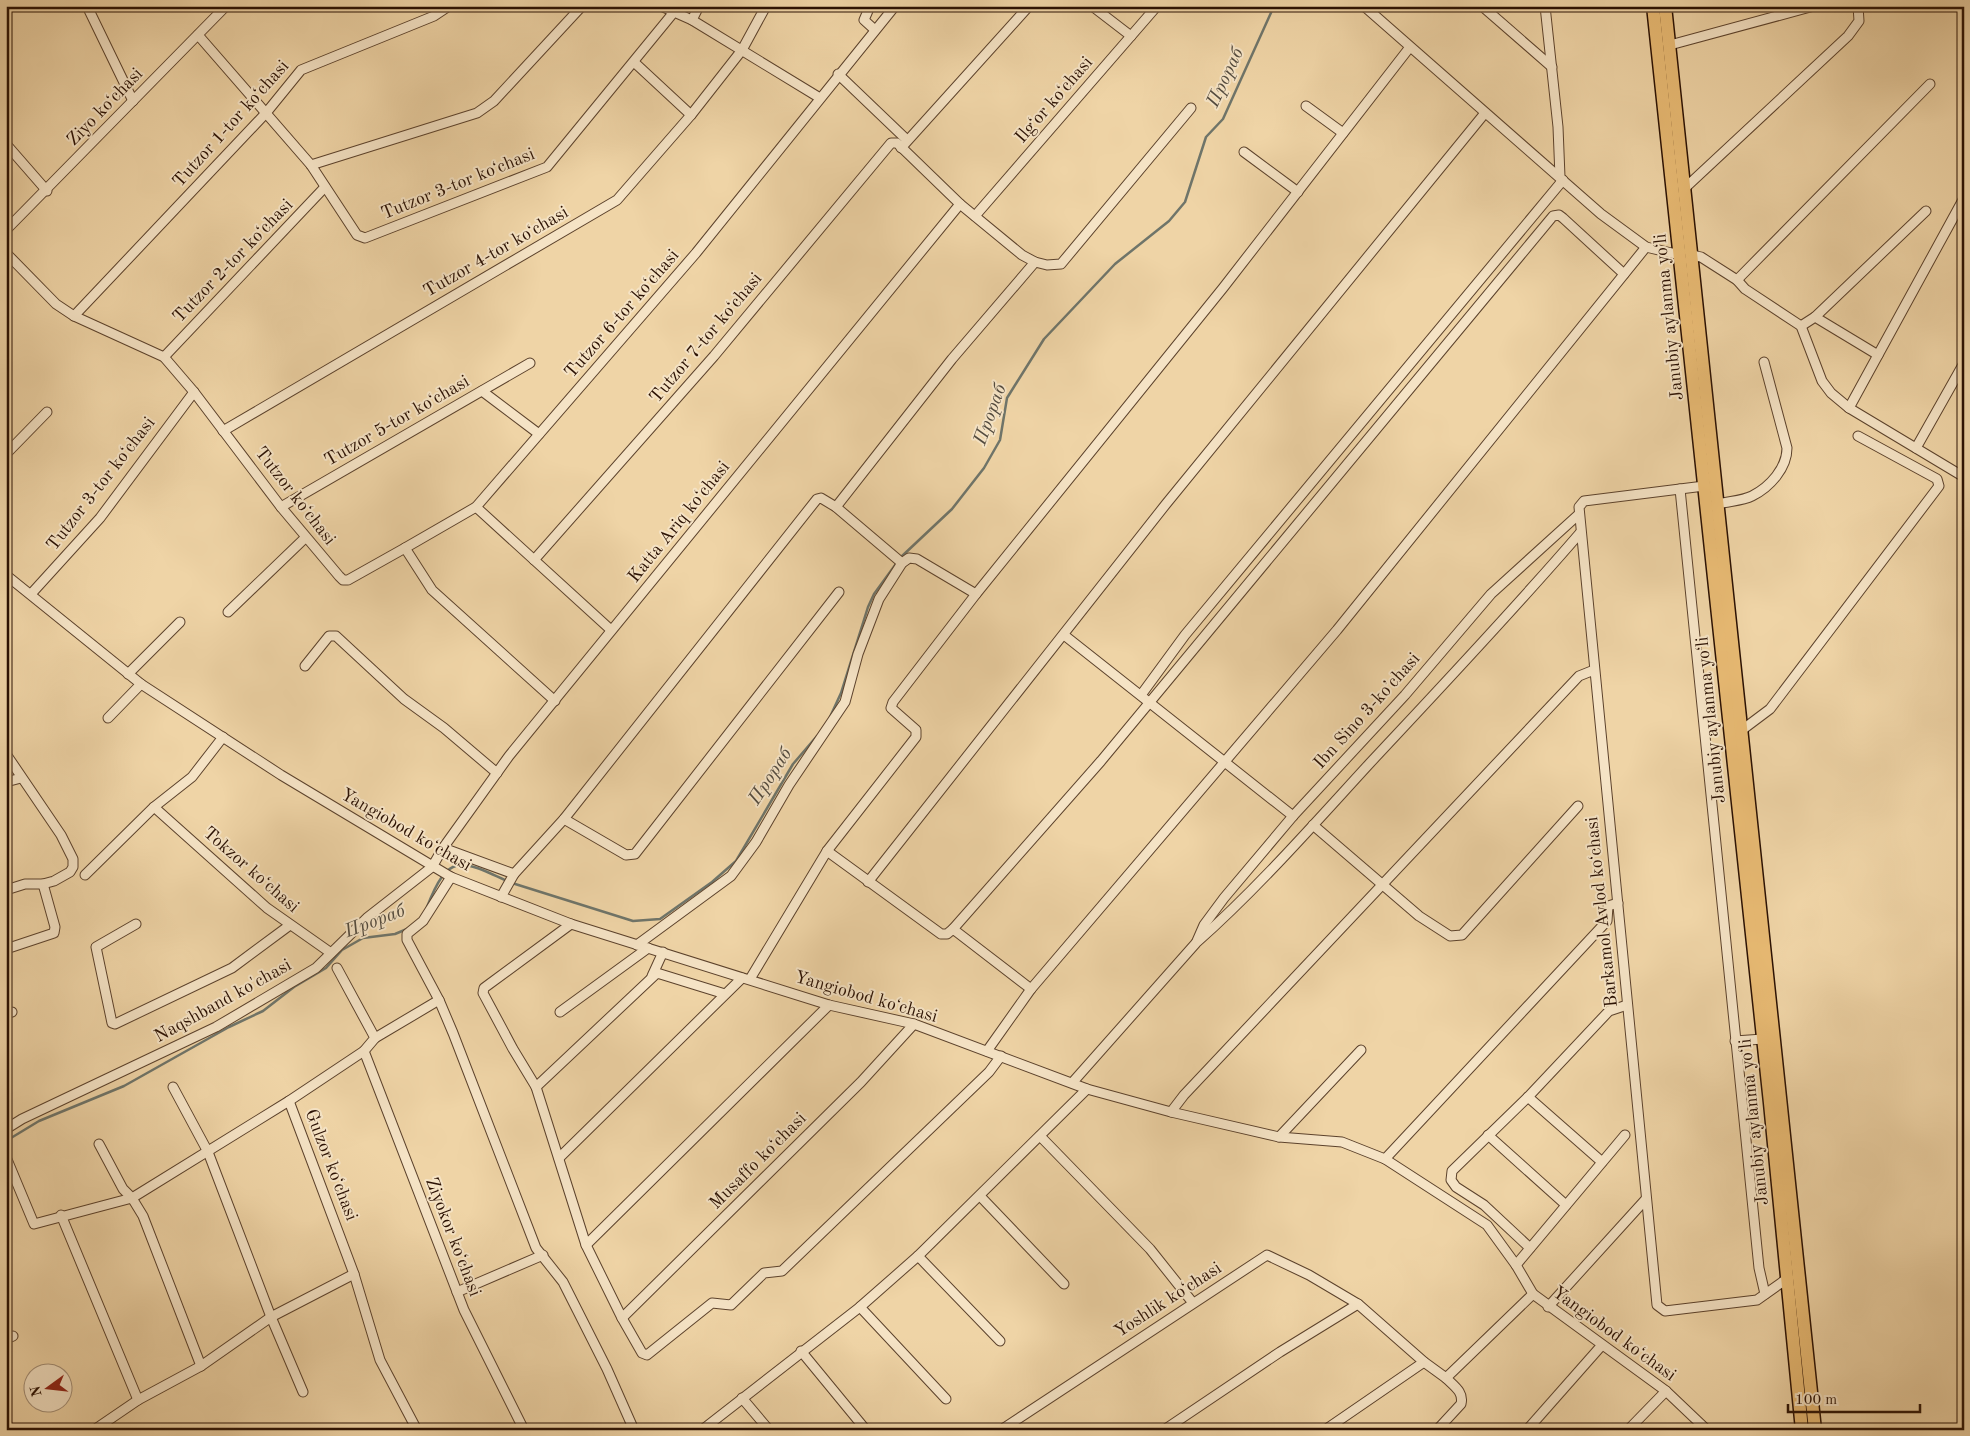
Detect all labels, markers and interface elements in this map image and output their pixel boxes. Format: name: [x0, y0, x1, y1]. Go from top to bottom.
water label: Прораб: [1203, 44, 1248, 112]
street label: Ilgʻor koʻchasi: [1012, 53, 1096, 147]
street label: Tutzor 1-tor koʻchasi: [169, 57, 293, 191]
street label: Ziyo koʻchasi: [64, 65, 146, 149]
street label: Tutzor 3-tor koʻchasi: [379, 145, 537, 223]
street label: Tutzor 2-tor koʻchasi: [170, 196, 296, 326]
street label: Tutzor 4-tor koʻchasi: [421, 203, 572, 301]
street label: Janubiy aylanma yoʻli: [1651, 233, 1687, 401]
street label: Tutzor 6-tor koʻchasi: [561, 246, 683, 382]
street label: Tutzor 7-tor koʻchasi: [646, 269, 766, 407]
street label: Tutzor 5-tor koʻchasi: [322, 372, 473, 470]
water label: Прораб: [970, 381, 1011, 449]
street label: Tutzor 3-tor koʻchasi: [43, 414, 159, 554]
street label: Tutzor koʻchasi: [251, 444, 339, 549]
street label: Katta Ariq koʻchasi: [625, 458, 733, 586]
street label: Janubiy aylanma yoʻli: [1693, 636, 1729, 804]
street label: Ibn Sino 3-koʼchasi: [1310, 650, 1424, 772]
water label: Прораб: [744, 744, 797, 810]
street label: Yangiobod koʻchasi: [338, 785, 475, 875]
street label: Barkamol Avlod koʻchasi: [1583, 816, 1621, 1008]
street label: Tokzor koʻchasi: [200, 824, 302, 916]
water label: Прораб: [341, 900, 409, 943]
street label: Naqshband ko'chasi: [152, 956, 295, 1046]
street label: Yangiobod koʻchasi: [793, 968, 940, 1026]
street label: Janubiy aylanma yoʻli: [1736, 1038, 1772, 1206]
street label: Gulzor koʻchasi: [301, 1107, 361, 1223]
street label: Musaffo koʻchasi: [706, 1109, 810, 1213]
street label: Ziyokor koʻchasi: [422, 1175, 484, 1299]
street label: Yoshlik koʻchasi: [1111, 1259, 1225, 1341]
street label: Yangiobod koʻchasi: [1549, 1283, 1679, 1385]
north arrow: [22, 1364, 72, 1414]
scale bar: [1788, 1381, 1920, 1413]
text: N: [28, 1384, 45, 1398]
text: 100 m: [1795, 1393, 1837, 1408]

